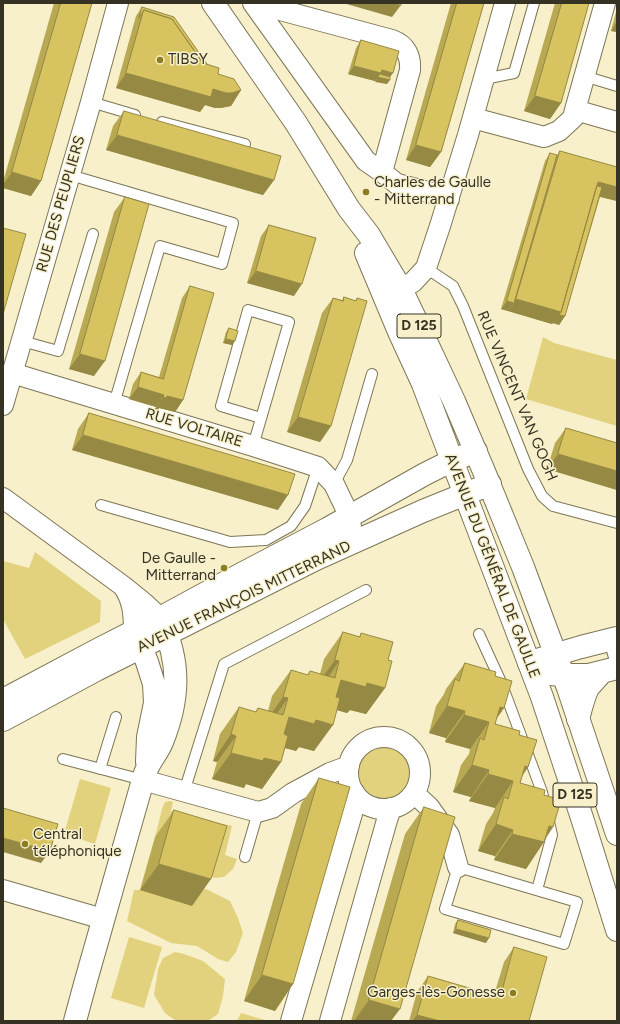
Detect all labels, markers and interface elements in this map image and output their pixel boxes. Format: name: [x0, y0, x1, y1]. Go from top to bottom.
place label: TIBSY: [168, 51, 208, 69]
marker: TIBSY: [155, 55, 165, 65]
street label: RUE DES PEUPLIERS: [33, 134, 89, 274]
place label: Charles de Gaulle - Mitterrand: [374, 174, 491, 209]
marker: Charles de Gaulle - Mitterrand: [361, 187, 371, 197]
street label: RUE VINCENT VAN GOGH: [473, 308, 561, 484]
road number: D 125: [397, 314, 441, 338]
street label: RUE VOLTAIRE: [143, 405, 245, 451]
street label: AVENUE DU GÉNÉRAL DE GAULLE: [441, 451, 543, 681]
street label: AVENUE FRANÇOIS MITTERRAND: [134, 537, 354, 657]
place label: De Gaulle - Mitterrand: [142, 550, 216, 585]
marker: De Gaulle - Mitterrand: [219, 563, 229, 573]
road number: D 125: [553, 783, 597, 807]
place label: Central téléphonique: [33, 826, 121, 861]
marker: Central téléphonique: [20, 839, 30, 849]
place label: Garges-lès-Gonesse: [367, 984, 505, 1002]
marker: Garges-lès-Gonesse: [508, 988, 518, 998]

